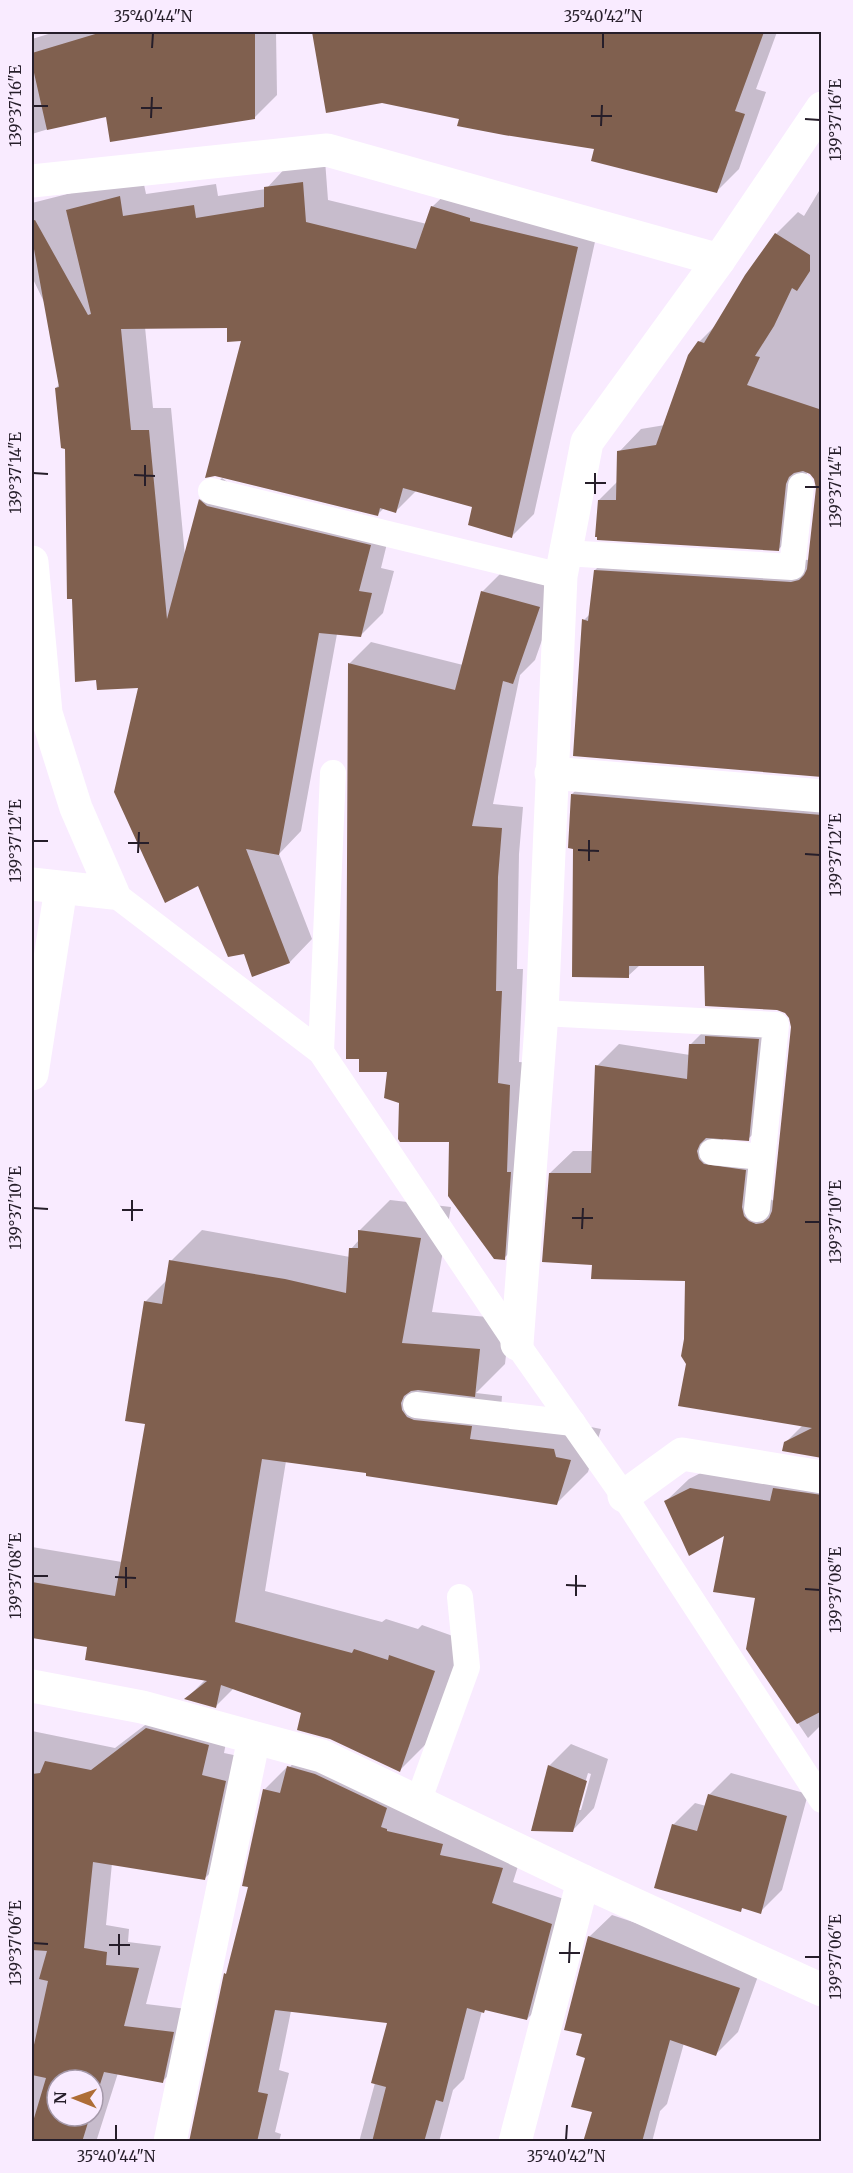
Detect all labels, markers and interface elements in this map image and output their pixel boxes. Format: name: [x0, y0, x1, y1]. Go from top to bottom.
text: 35°40'44"N: [114, 7, 193, 26]
text: 35°40'42"N: [564, 7, 643, 26]
text: 139°37'16"E: [6, 64, 25, 147]
text: 139°37'16"E: [826, 78, 845, 161]
text: 139°37'14"E: [6, 432, 25, 514]
text: 139°37'14"E: [826, 446, 845, 528]
text: 139°37'12"E: [6, 799, 25, 882]
text: 139°37'12"E: [826, 813, 845, 896]
text: 139°37'10"E: [6, 1166, 25, 1250]
text: 139°37'10"E: [826, 1180, 845, 1264]
text: 139°37'08"E: [6, 1533, 25, 1619]
text: 139°37'08"E: [826, 1547, 845, 1633]
text: 139°37'06"E: [6, 1900, 25, 1986]
text: 139°37'06"E: [826, 1914, 845, 2000]
north arrow: [45, 2068, 105, 2128]
text: N: [50, 2091, 70, 2104]
text: 35°40'44"N: [77, 2147, 156, 2166]
text: 35°40'42"N: [527, 2147, 606, 2166]

